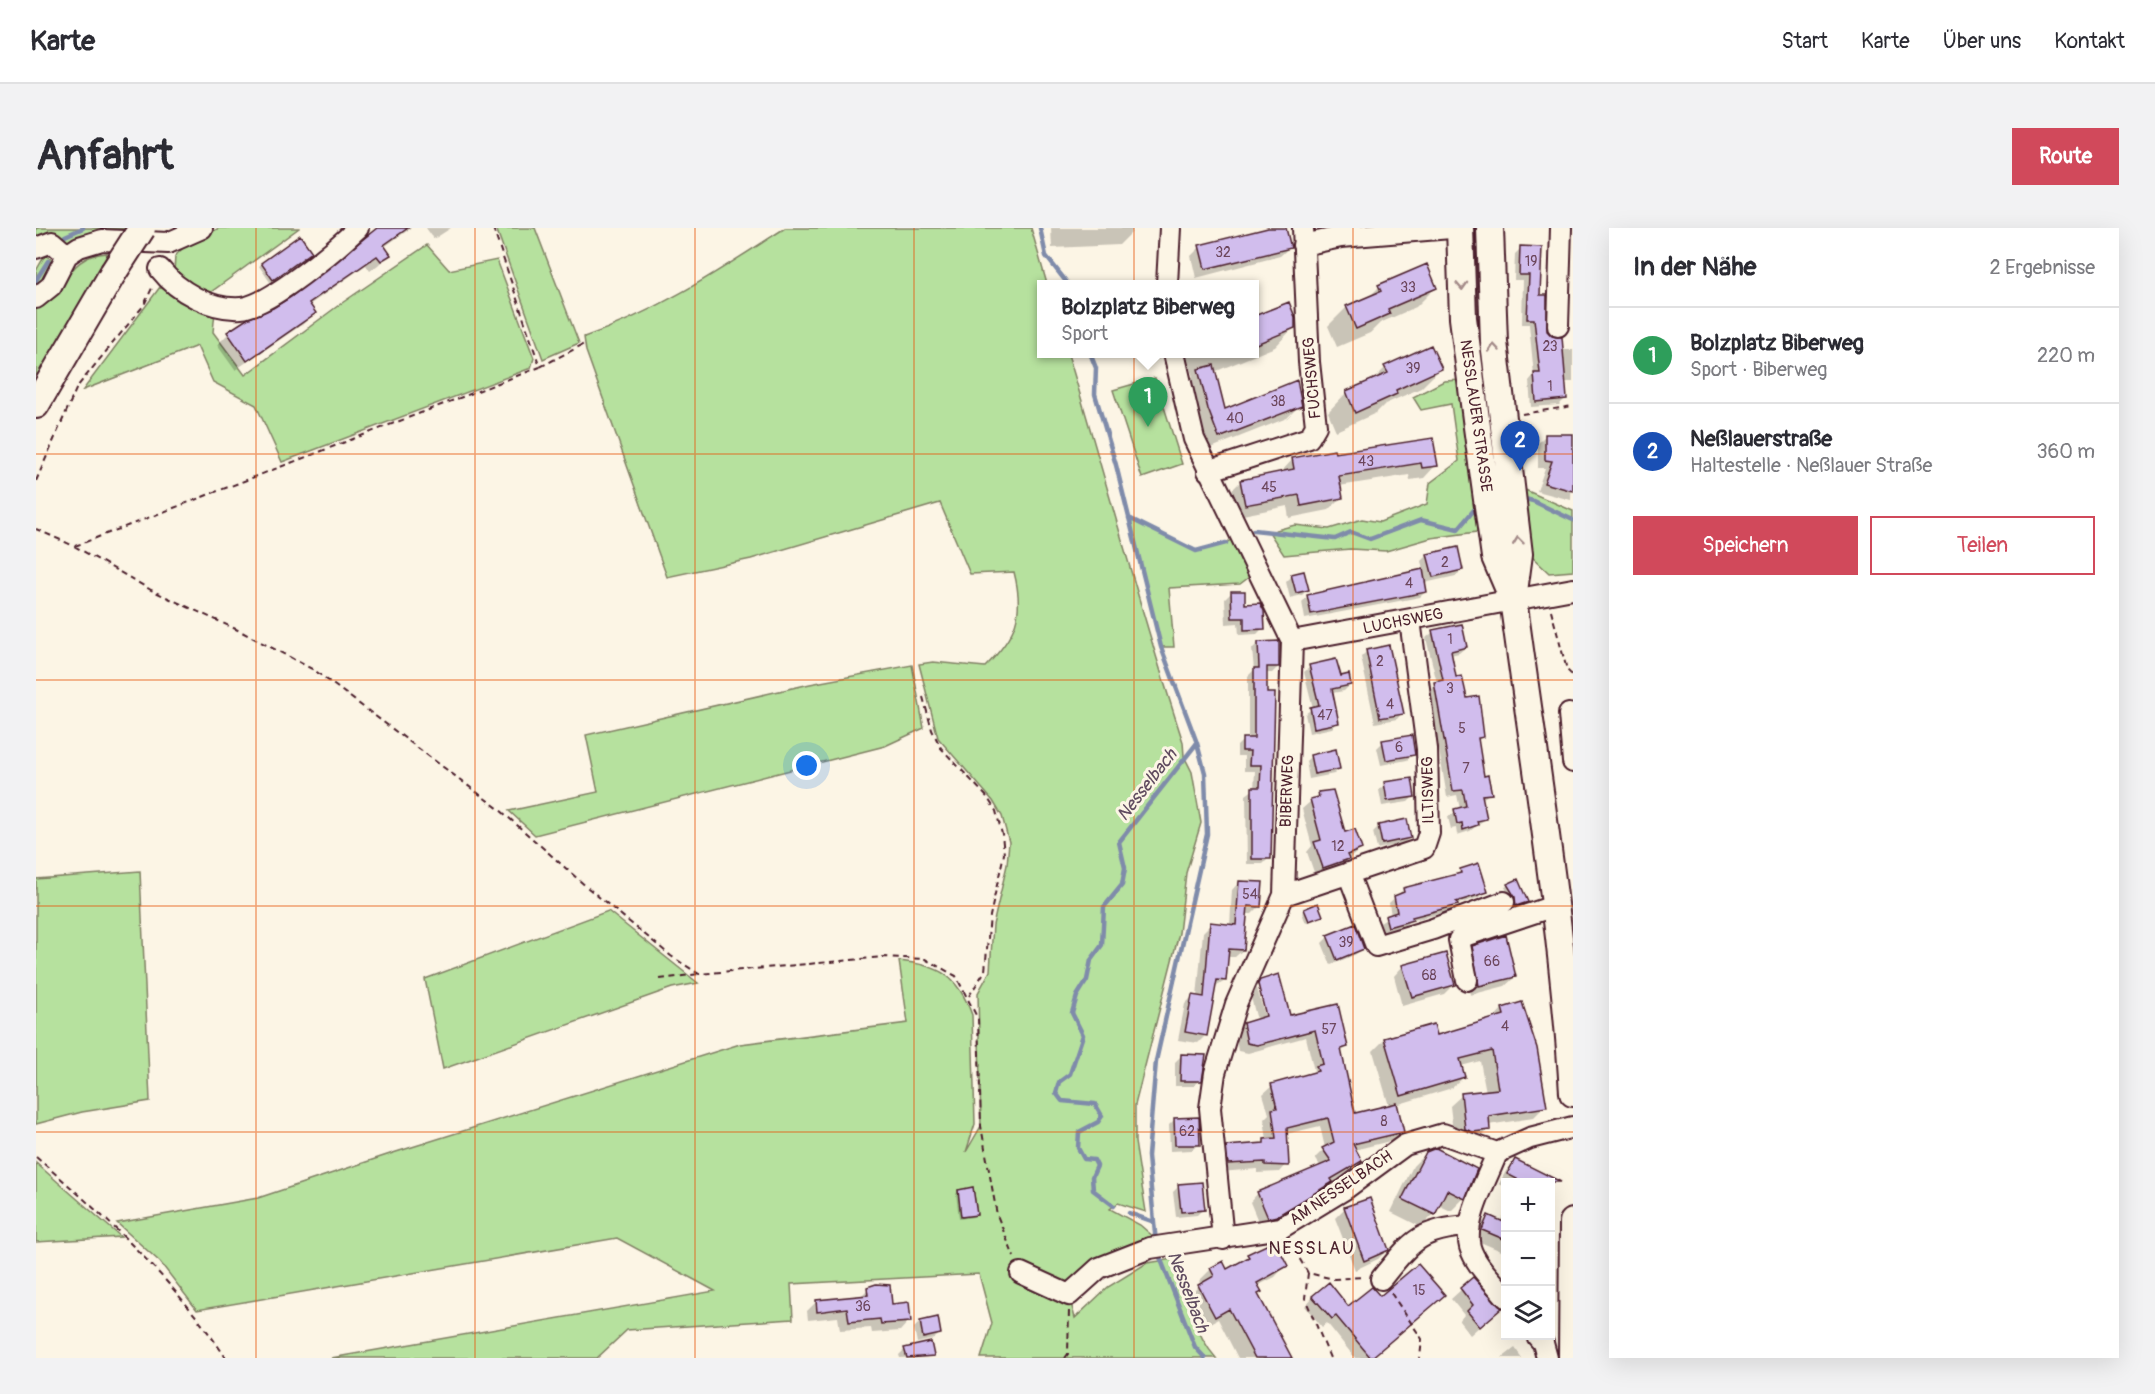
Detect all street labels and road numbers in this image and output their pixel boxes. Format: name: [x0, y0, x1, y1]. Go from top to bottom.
street label: FUCHSWEG: [1298, 336, 1326, 420]
street label: NESSLAUER STRASSE: [1455, 339, 1497, 493]
street label: LUCHSWEG: [1361, 603, 1445, 639]
street label: BIBERWEG: [1276, 754, 1298, 828]
street label: ILTISWEG: [1417, 756, 1439, 824]
street label: AM NESSELBACH: [1286, 1146, 1396, 1230]

